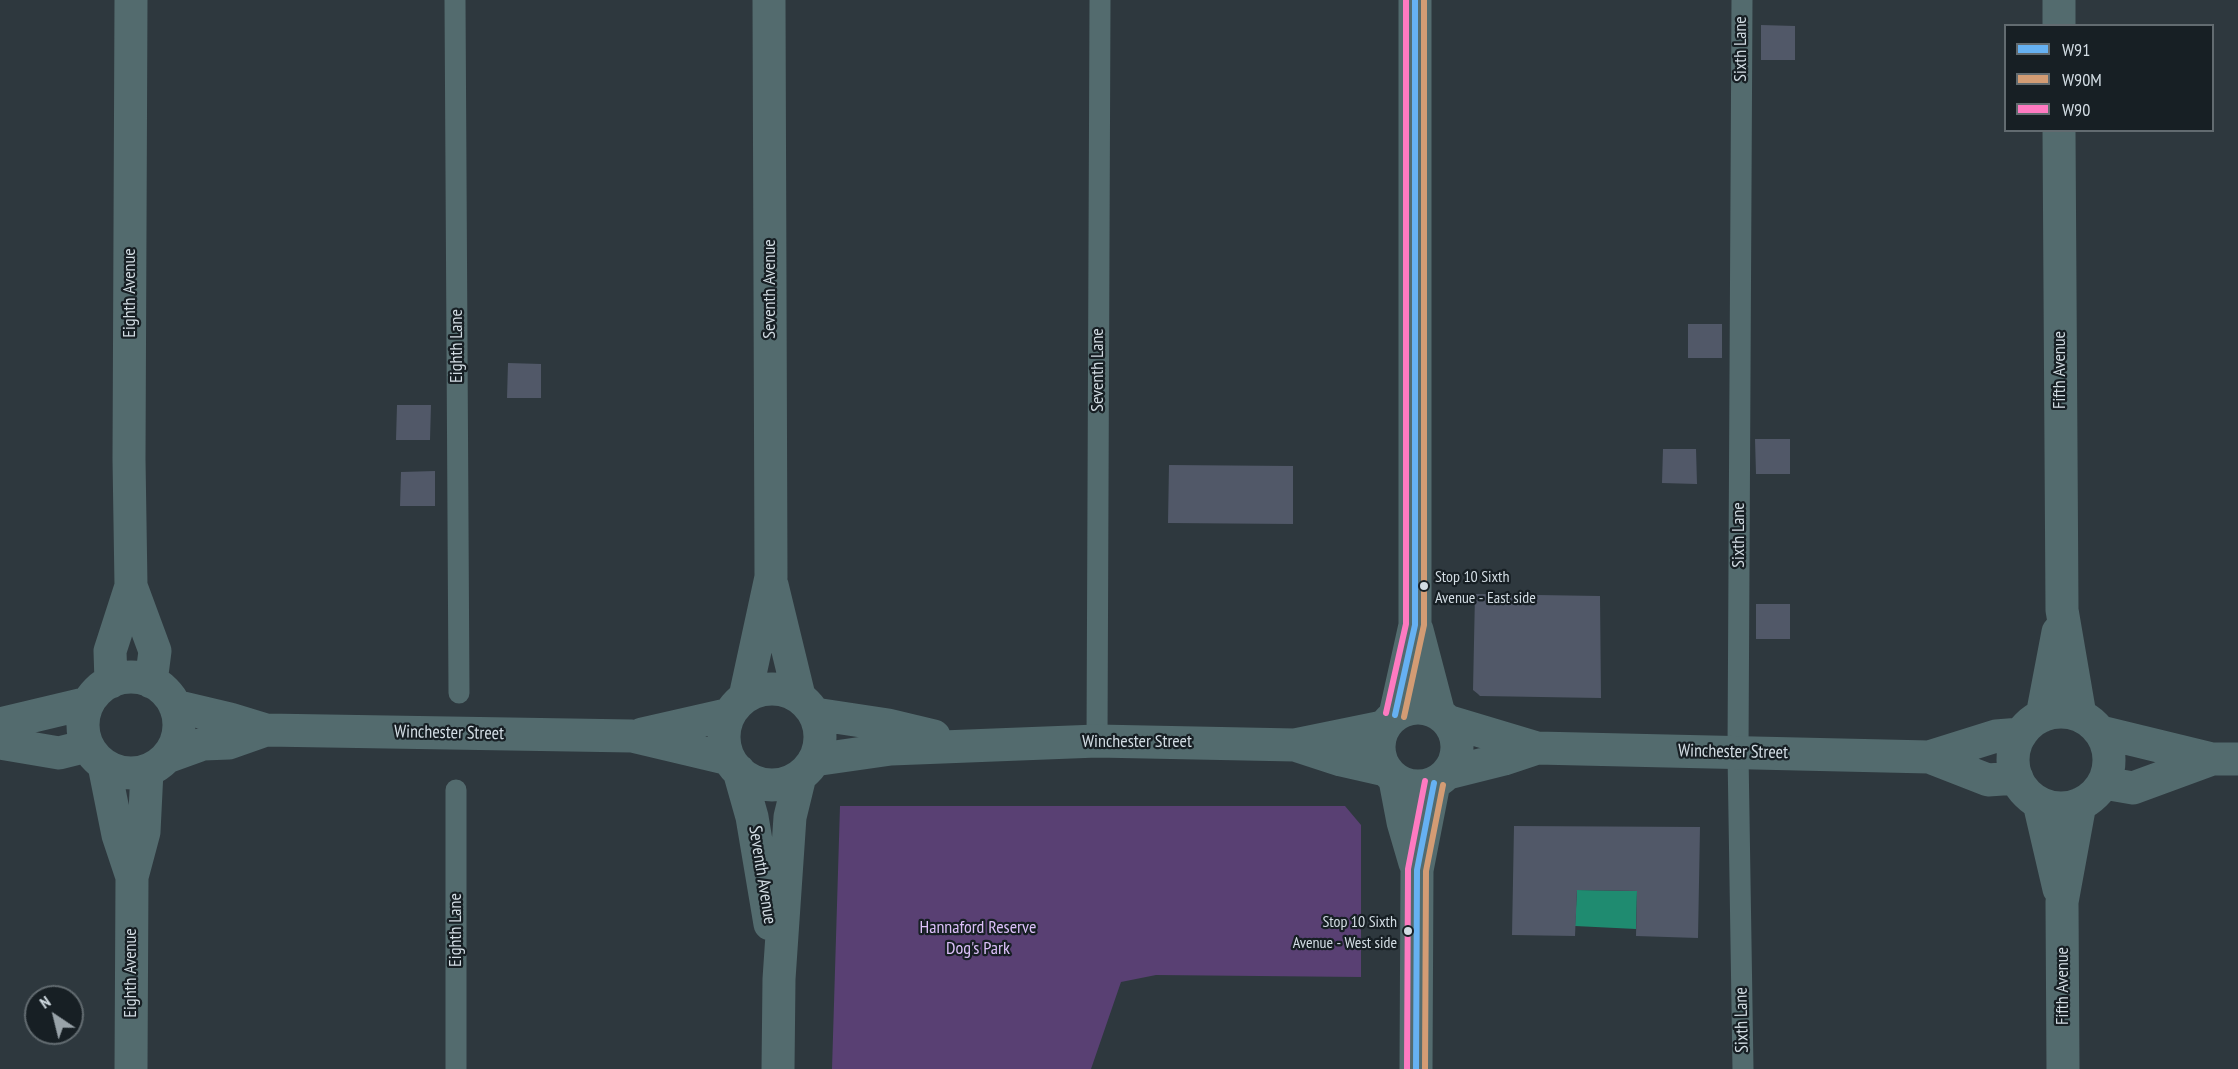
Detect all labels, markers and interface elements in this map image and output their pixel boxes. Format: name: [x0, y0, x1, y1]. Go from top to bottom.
street label: Sixth Lane: [1730, 16, 1752, 82]
legend: [2004, 24, 2214, 132]
text: W91: [2062, 38, 2090, 61]
text: W90M: [2062, 68, 2102, 91]
text: W90: [2062, 98, 2090, 121]
street label: Seventh Avenue: [759, 239, 781, 339]
street label: Eighth Avenue: [119, 248, 141, 338]
street label: Eighth Lane: [446, 309, 468, 383]
street label: Seventh Lane: [1087, 328, 1109, 412]
street label: Fifth Avenue: [2049, 331, 2071, 409]
street label: Sixth Lane: [1728, 502, 1750, 568]
place label: Stop 10 Sixth Avenue - East side: [1435, 567, 1536, 605]
marker: Stop 10 Sixth Avenue - East side: [1418, 580, 1430, 592]
street label: Winchester Street: [394, 721, 504, 745]
street label: Winchester Street: [1082, 731, 1192, 753]
street label: Winchester Street: [1678, 740, 1788, 764]
street label: Seventh Avenue: [744, 824, 780, 926]
street label: Eighth Lane: [445, 893, 467, 967]
place label: Stop 10 Sixth Avenue - West side: [1293, 912, 1397, 950]
park label: Hannaford Reserve Dog's Park: [920, 917, 1036, 960]
marker: Stop 10 Sixth Avenue - West side: [1402, 925, 1414, 937]
street label: Eighth Avenue: [120, 928, 142, 1018]
street label: Fifth Avenue: [2052, 947, 2074, 1025]
north arrow: [24, 985, 84, 1045]
street label: Sixth Lane: [1731, 987, 1753, 1053]
text: N: [36, 991, 54, 1013]

